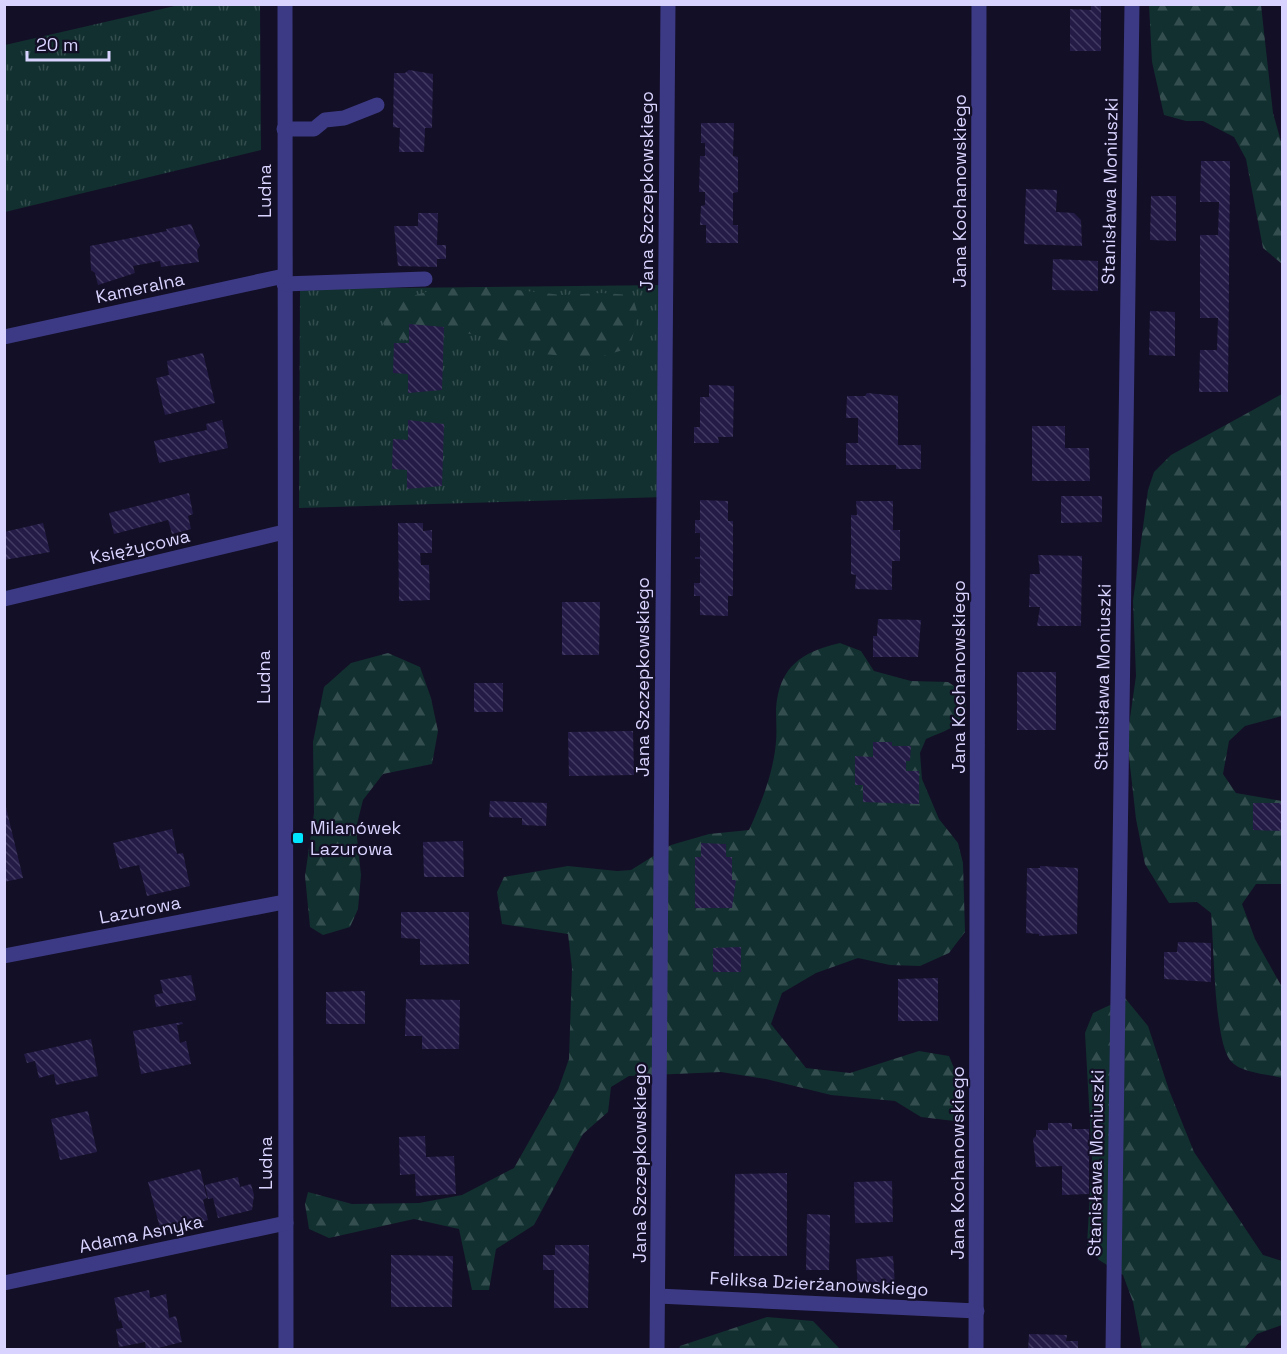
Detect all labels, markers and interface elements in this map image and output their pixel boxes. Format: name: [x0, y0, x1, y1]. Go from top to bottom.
scale bar: [27, 24, 110, 62]
text: 20 m: [36, 33, 79, 56]
street label: Jana Szczepkowskiego: [635, 91, 658, 291]
street label: Jana Kochanowskiego: [948, 94, 971, 288]
street label: Stanisława Moniuszki: [1096, 97, 1123, 285]
street label: Ludna: [253, 164, 276, 218]
street label: Kameralna: [93, 267, 186, 308]
street label: Księżycowa: [88, 524, 192, 569]
street label: Jana Szczepkowskiego: [631, 577, 654, 777]
street label: Jana Kochanowskiego: [947, 580, 970, 774]
street label: Stanisława Moniuszki: [1089, 583, 1116, 771]
street label: Ludna: [252, 650, 275, 704]
place label: Milanówek Lazurowa: [310, 816, 402, 860]
marker: Milanówek Lazurowa: [291, 831, 305, 845]
street label: Lazurowa: [97, 890, 183, 929]
street label: Jana Szczepkowskiego: [628, 1063, 651, 1263]
street label: Jana Kochanowskiego: [946, 1066, 969, 1260]
street label: Stanisława Moniuszki: [1082, 1069, 1109, 1257]
street label: Ludna: [254, 1136, 277, 1190]
street label: Adama Asnyka: [77, 1209, 205, 1258]
street label: Feliksa Dzierżanowskiego: [709, 1266, 929, 1301]

